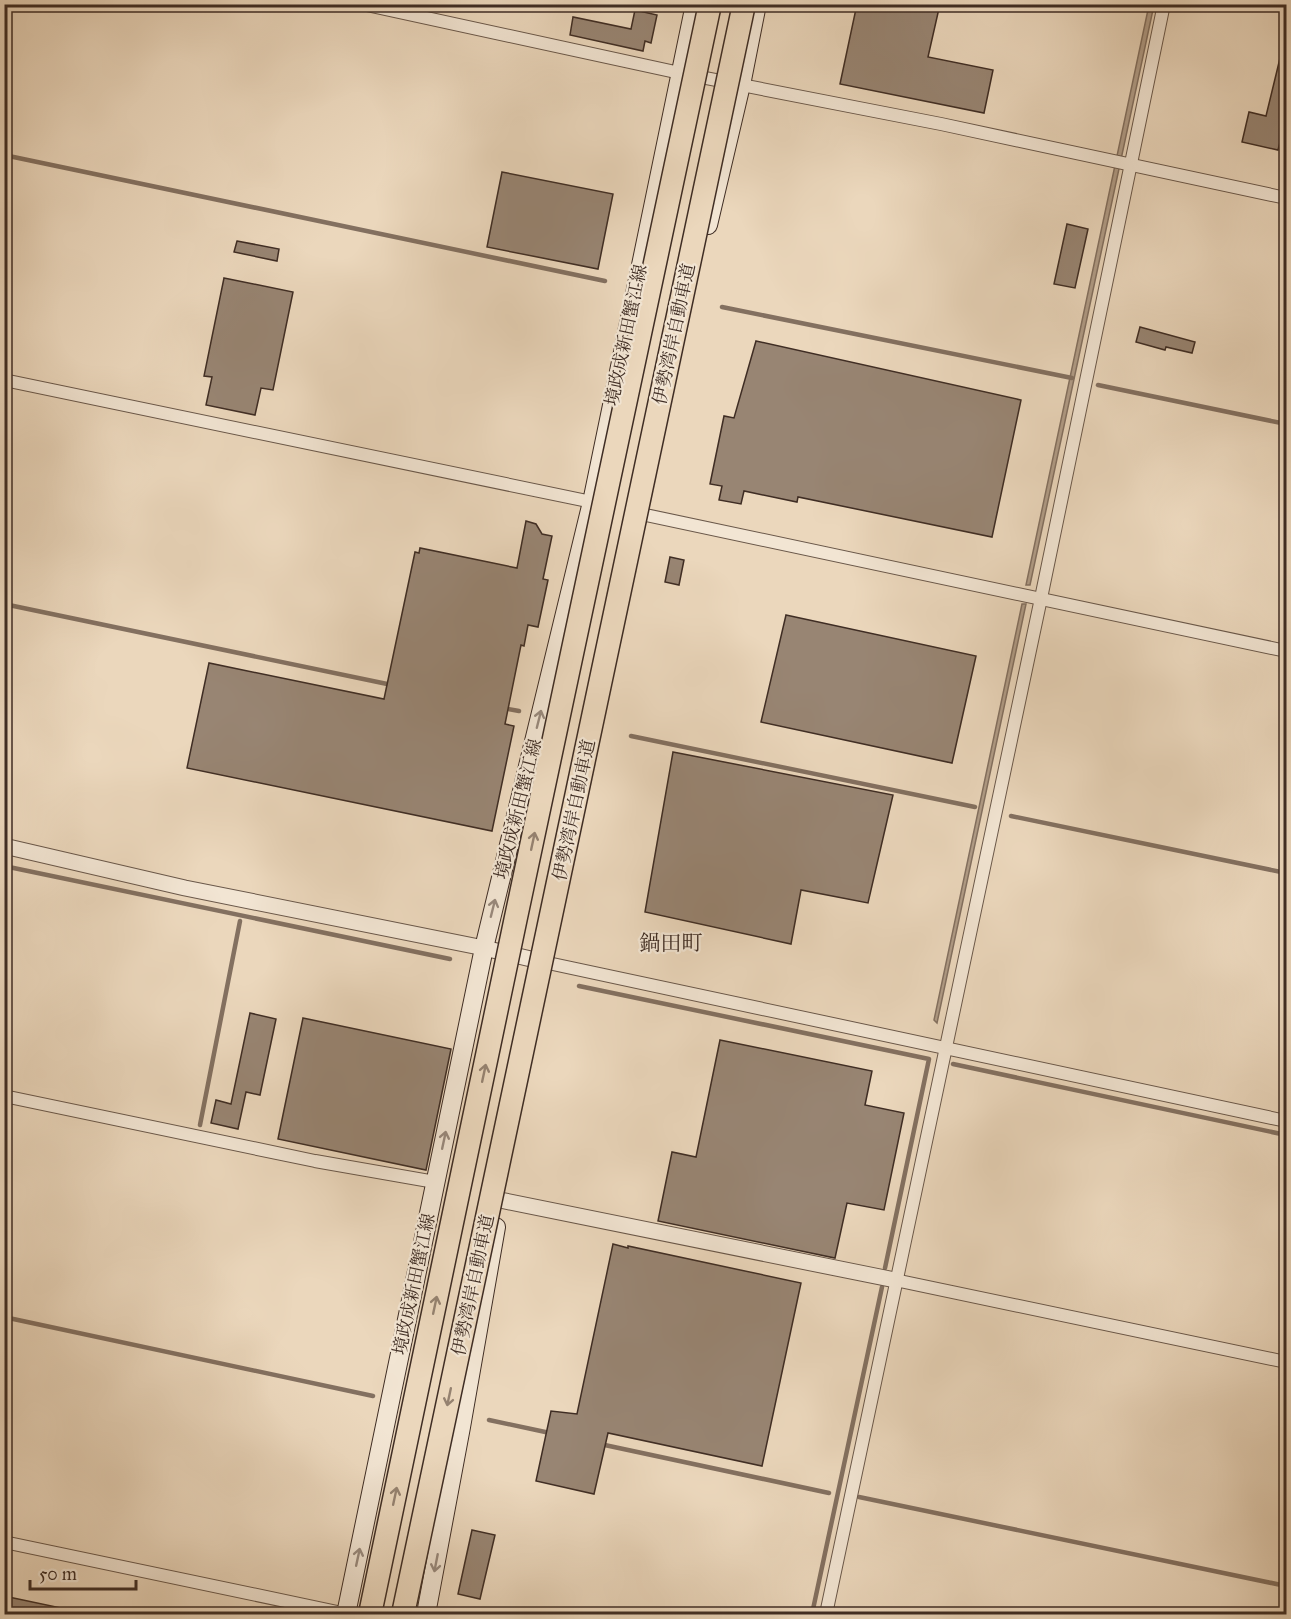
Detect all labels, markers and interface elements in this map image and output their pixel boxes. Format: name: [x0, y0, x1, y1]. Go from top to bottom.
street label: 伊勢湾岸自動車道: [648, 261, 700, 407]
street label: 境政成新田蟹江線: [600, 262, 652, 408]
one-way arrow: [534, 710, 546, 729]
street label: 境政成新田蟹江線: [490, 736, 546, 882]
street label: 伊勢湾岸自動車道: [548, 737, 600, 883]
one-way arrow: [527, 832, 539, 851]
one-way arrow: [488, 899, 500, 918]
district label: 鍋田町: [640, 930, 703, 956]
one-way arrow: [479, 1063, 490, 1083]
one-way arrow: [439, 1131, 450, 1150]
street label: 境政成新田蟹江線: [388, 1211, 440, 1357]
street label: 伊勢湾岸自動車道: [447, 1212, 499, 1358]
one-way arrow: [430, 1295, 441, 1315]
one-way arrow: [443, 1387, 455, 1406]
one-way arrow: [390, 1486, 401, 1506]
one-way arrow: [353, 1548, 364, 1567]
scale bar: [30, 1553, 136, 1591]
one-way arrow: [430, 1553, 441, 1572]
text: 50 m: [39, 1563, 77, 1585]

